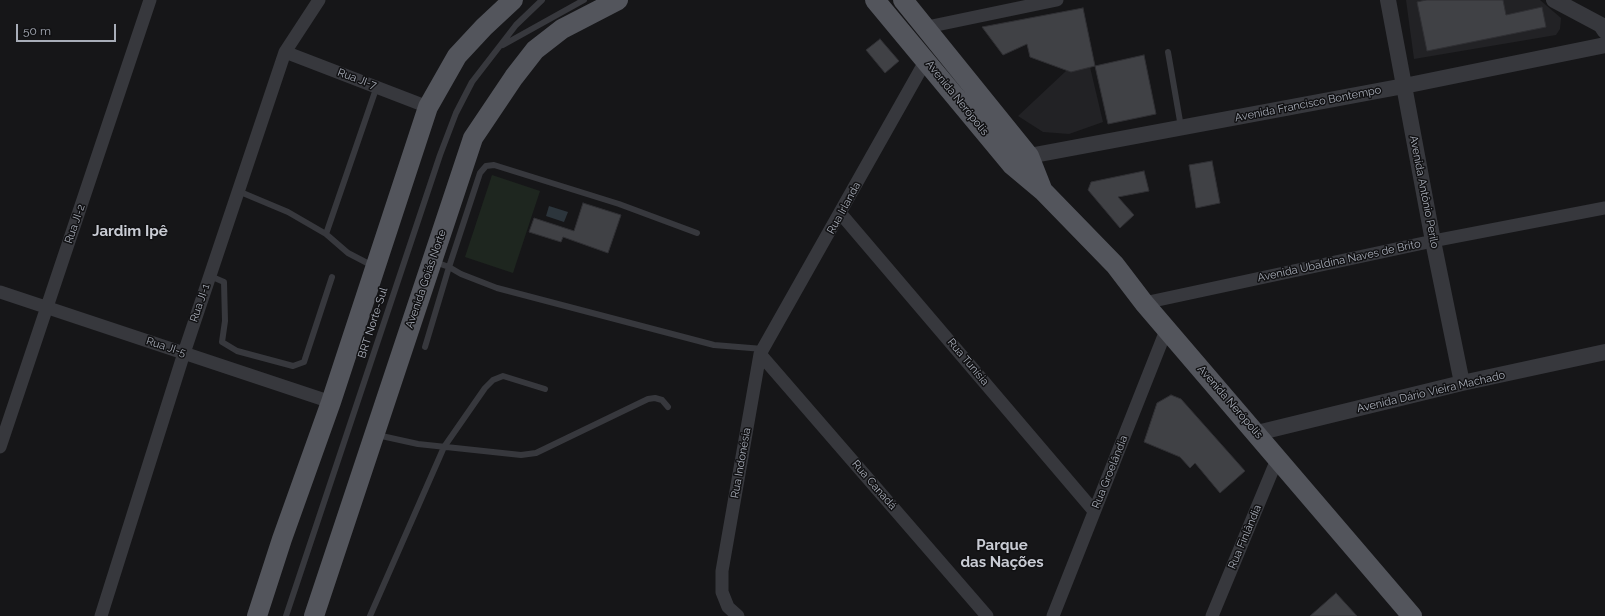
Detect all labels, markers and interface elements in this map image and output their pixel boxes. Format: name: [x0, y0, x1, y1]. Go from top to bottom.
scale bar: [18, 16, 118, 42]
text: 50 m: [23, 24, 51, 38]
street label: Avenida Nerópolis: [923, 58, 991, 138]
street label: Rua JI-7: [336, 66, 378, 92]
street label: Avenida Francisco Bontempo: [1234, 83, 1382, 125]
street label: Avenida Antônio Perilo: [1407, 134, 1441, 250]
street label: Rua Irlanda: [824, 180, 864, 236]
street label: Rua JI-2: [62, 203, 88, 245]
district label: Jardim Ipê: [92, 222, 168, 240]
street label: Avenida Goiás Norte: [403, 228, 449, 330]
street label: Avenida Ubaldina Naves de Brito: [1256, 237, 1422, 285]
street label: Rua JI-1: [187, 282, 213, 324]
street label: BRT Norte-Sul: [355, 286, 391, 360]
street label: Rua JI-5: [144, 334, 188, 360]
street label: Rua Tunísia: [945, 336, 991, 388]
street label: Avenida Nerópolis: [1195, 363, 1265, 441]
street label: Avenida Dário Vieira Machado: [1356, 368, 1506, 416]
street label: Rua Indonésia: [728, 427, 754, 499]
street label: Rua Groelândia: [1089, 434, 1131, 510]
street label: Rua Canadá: [849, 458, 899, 512]
street label: Rua Finlândia: [1226, 503, 1264, 571]
district label: Parque das Nações: [960, 536, 1044, 571]

